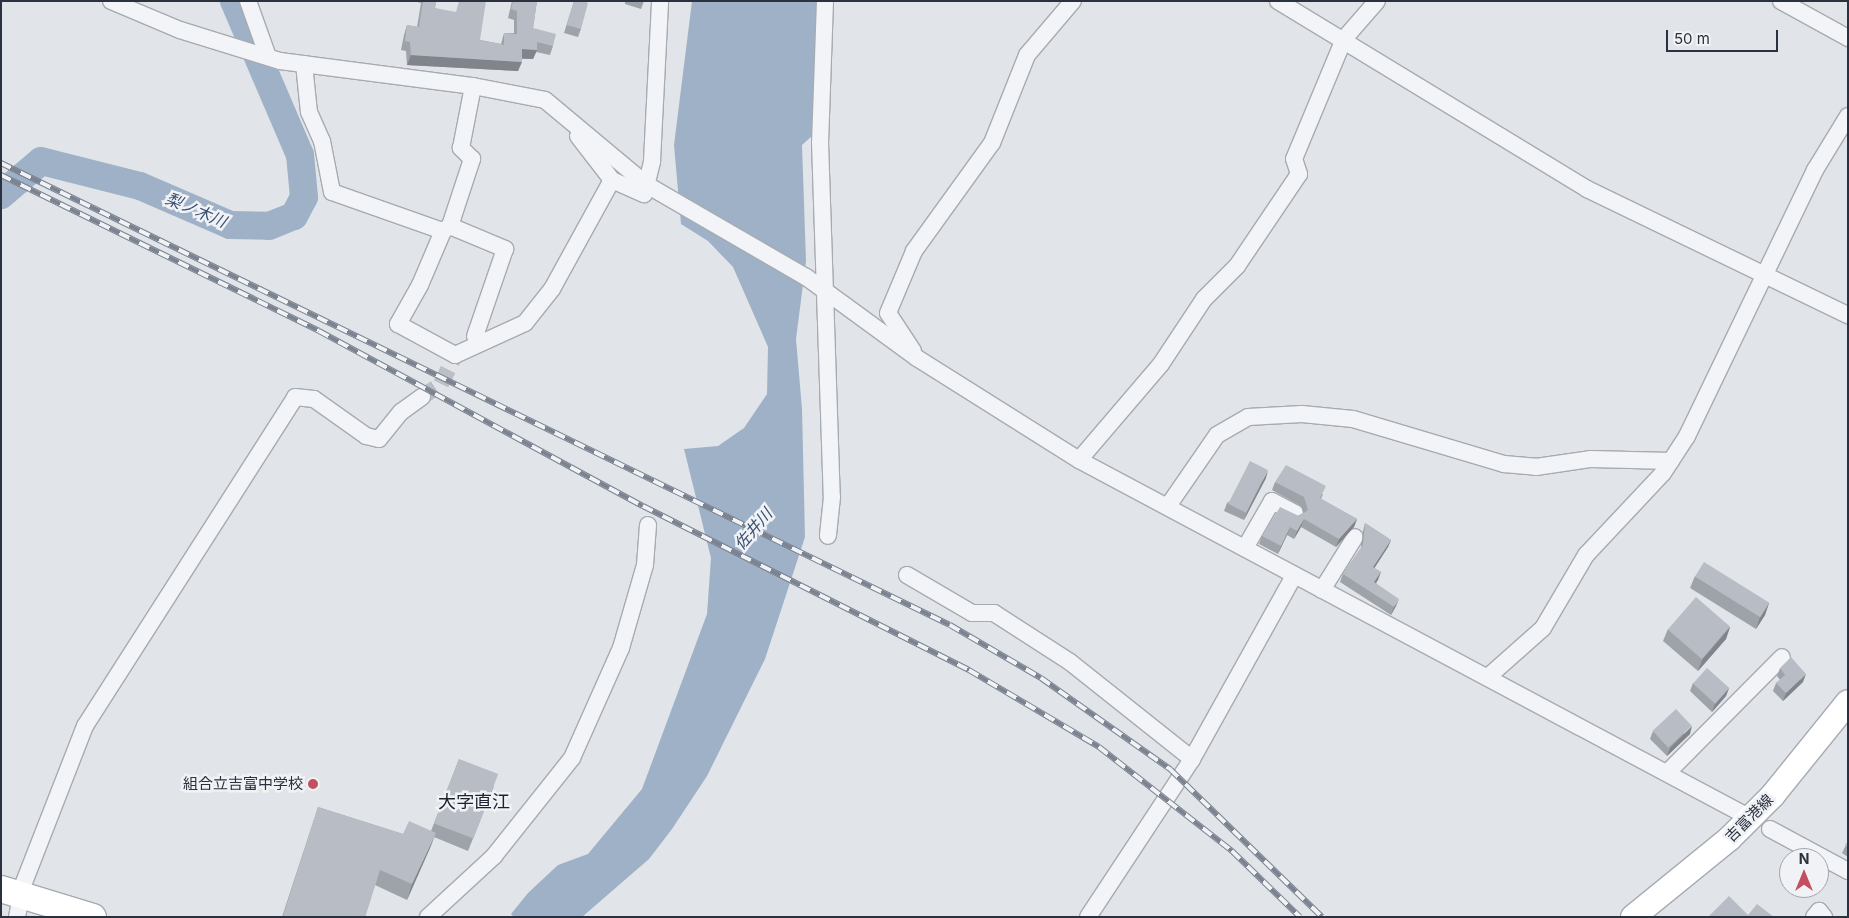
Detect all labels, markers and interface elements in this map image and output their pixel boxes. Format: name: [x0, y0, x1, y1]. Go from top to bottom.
scale bar: [1669, 20, 1782, 52]
text: 50 m: [1674, 29, 1710, 48]
water label: 梨ノ木川: [163, 189, 229, 231]
water label: 佐井川: [730, 505, 776, 553]
place label: 組合立吉富中学校: [183, 775, 303, 793]
marker: 組合立吉富中学校: [307, 778, 319, 790]
street label: 吉富港線: [1721, 790, 1777, 846]
district label: 大字直江: [438, 791, 510, 813]
north arrow: [1779, 848, 1829, 898]
text: N: [1799, 850, 1809, 867]

